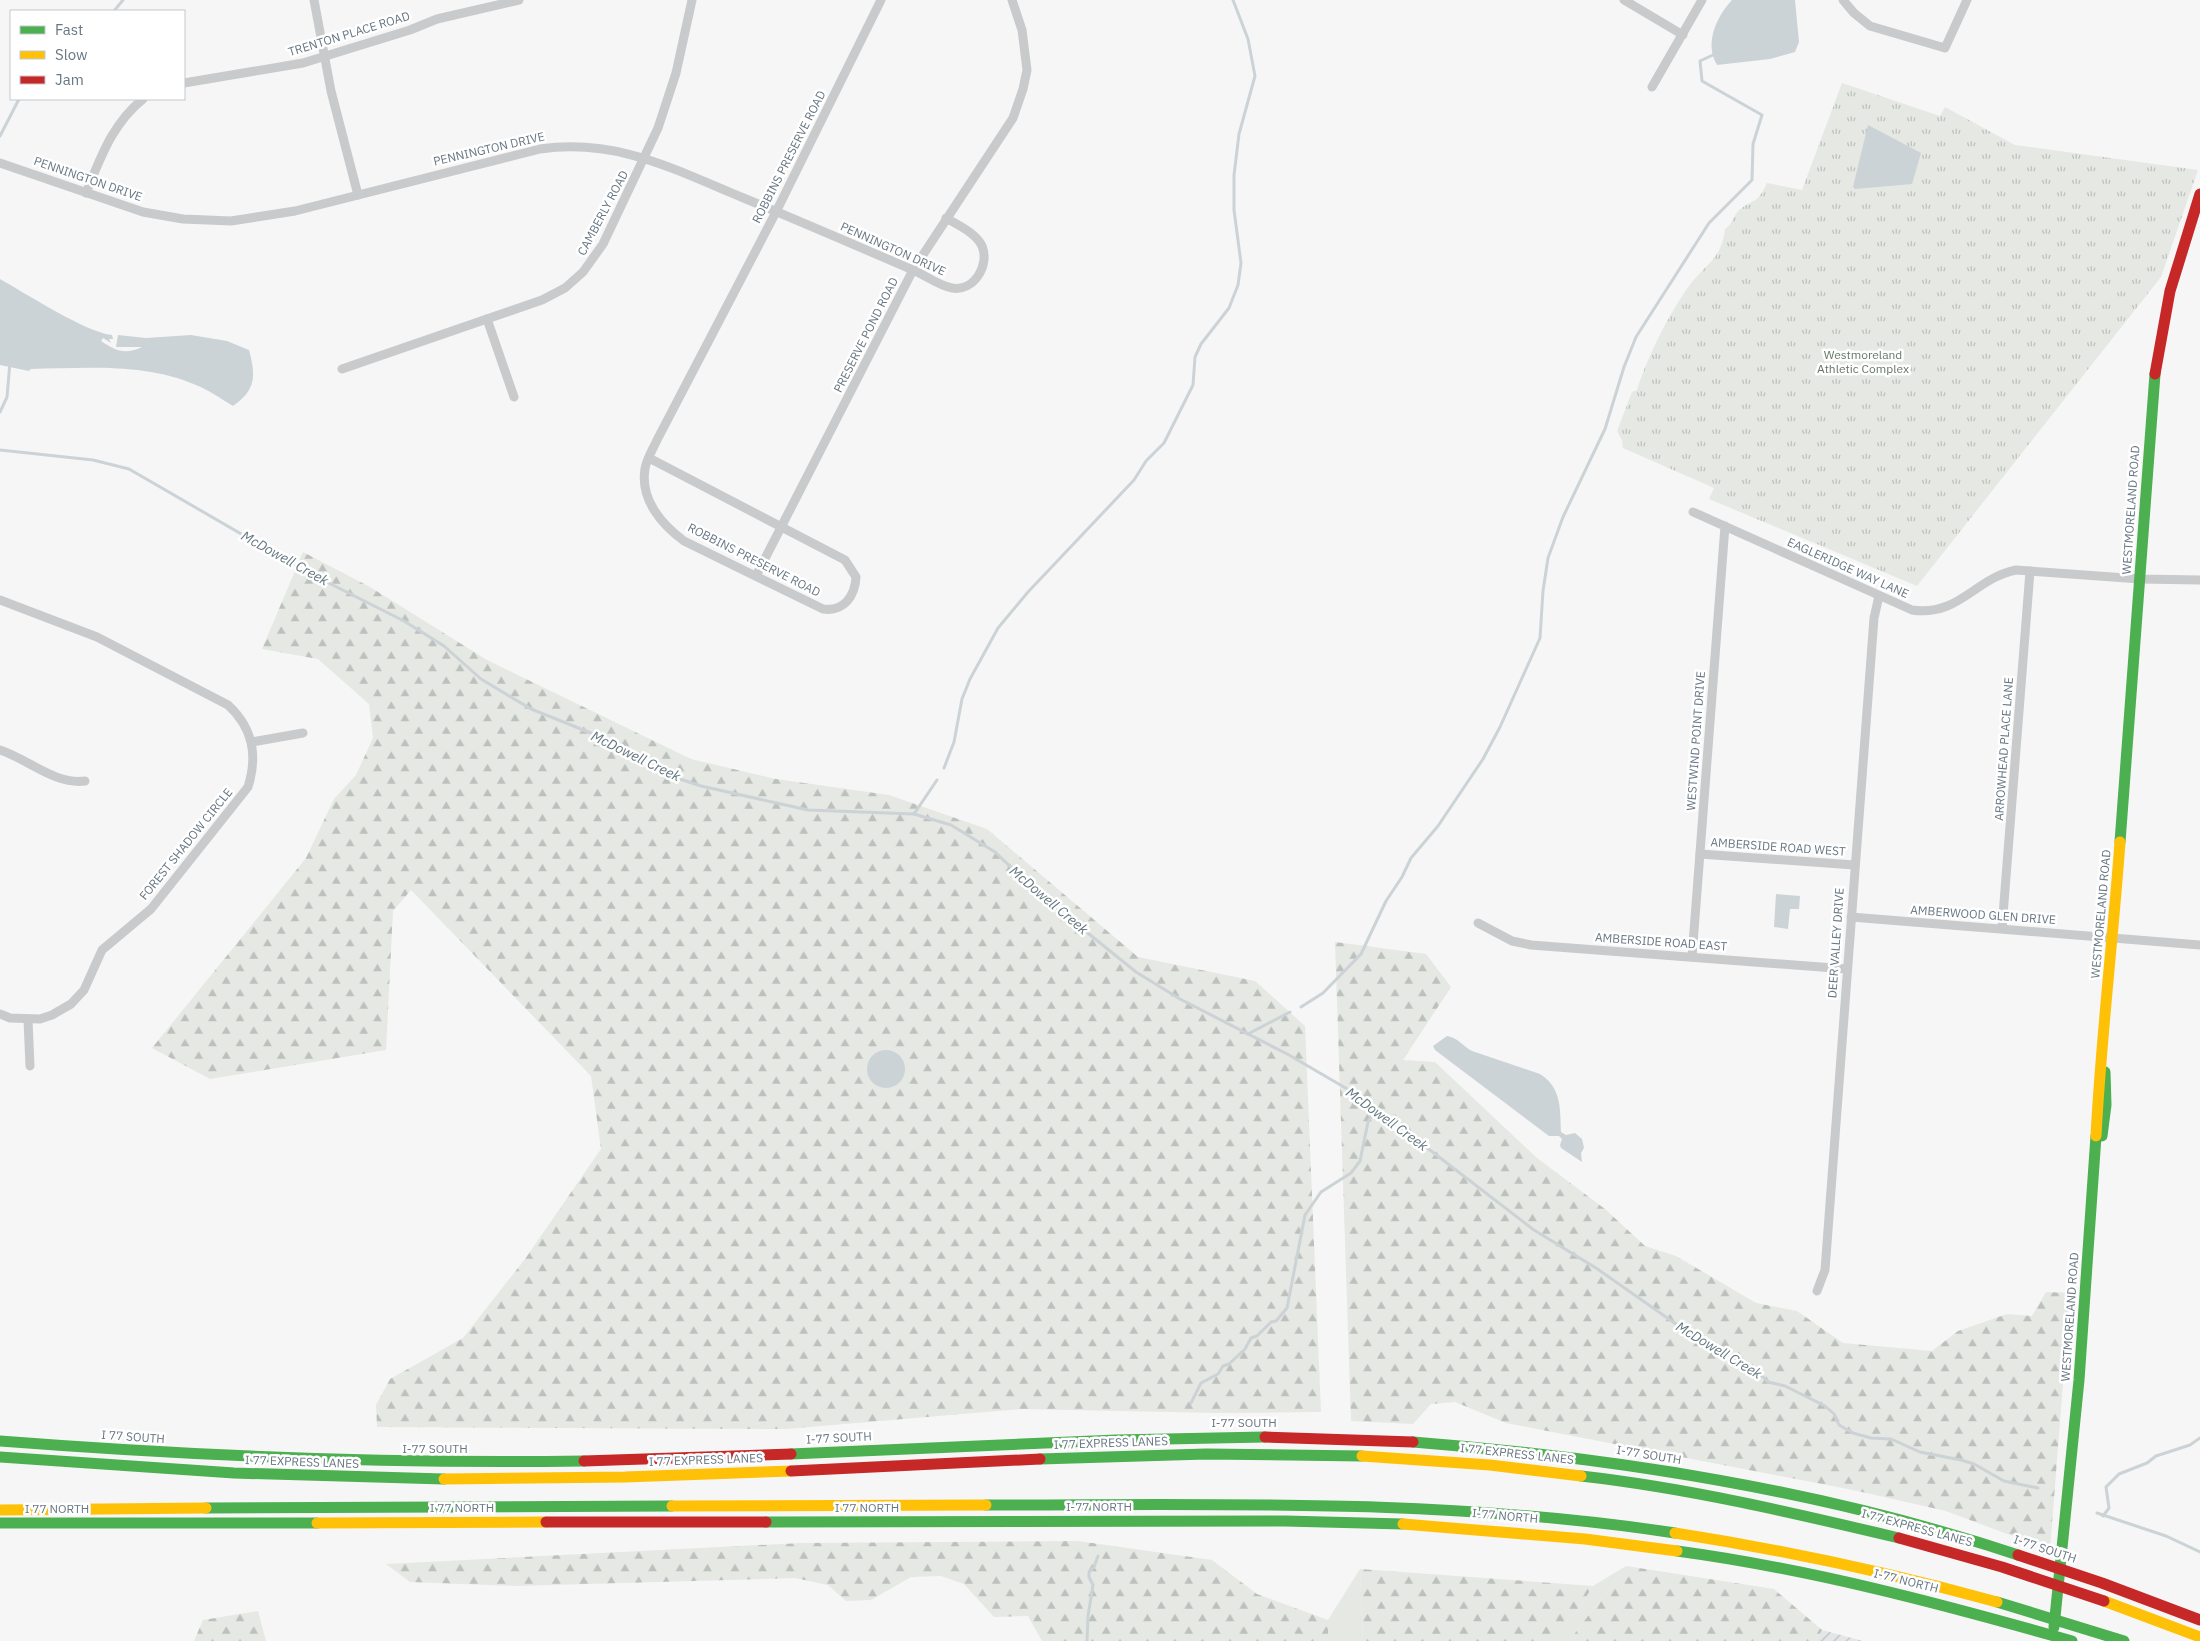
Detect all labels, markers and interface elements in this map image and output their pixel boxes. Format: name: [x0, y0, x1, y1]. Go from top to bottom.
street label: TRENTON PLACE ROAD: [286, 8, 411, 59]
legend: [10, 10, 185, 100]
text: Fast: [55, 20, 83, 39]
text: Slow: [55, 45, 88, 64]
text: Jam: [55, 70, 84, 89]
street label: ROBBINS PRESERVE ROAD: [749, 88, 829, 226]
street label: PENNINGTON DRIVE: [432, 128, 546, 169]
street label: PENNINGTON DRIVE: [32, 153, 144, 204]
street label: CAMBERLY ROAD: [574, 168, 631, 258]
street label: PENNINGTON DRIVE: [838, 219, 948, 279]
street label: PRESERVE POND ROAD: [830, 275, 901, 395]
park label: Westmoreland Athletic Complex: [1817, 347, 1909, 376]
street label: WESTMORELAND ROAD: [2119, 445, 2142, 575]
street label: ROBBINS PRESERVE ROAD: [685, 520, 823, 600]
water label: McDowell Creek: [238, 527, 333, 590]
street label: EAGLERIDGE WAY LANE: [1785, 534, 1911, 601]
street label: WESTWIND POINT DRIVE: [1683, 671, 1708, 811]
street label: ARROWHEAD PLACE LANE: [1991, 677, 2016, 821]
water label: McDowell Creek: [588, 727, 684, 786]
street label: FOREST SHADOW CIRCLE: [136, 785, 235, 903]
street label: AMBERSIDE ROAD WEST: [1710, 834, 1846, 859]
street label: WESTMORELAND ROAD: [2087, 849, 2114, 979]
water label: McDowell Creek: [1006, 862, 1093, 939]
street label: DEER VALLEY DRIVE: [1824, 887, 1847, 999]
street label: AMBERWOOD GLEN DRIVE: [1910, 902, 2056, 927]
street label: AMBERSIDE ROAD EAST: [1594, 929, 1728, 954]
water label: McDowell Creek: [1342, 1083, 1432, 1155]
street label: WESTMORELAND ROAD: [2058, 1252, 2081, 1382]
water label: McDowell Creek: [1673, 1317, 1766, 1383]
street label: I-77 SOUTH: [1211, 1415, 1277, 1430]
street label: I 77 SOUTH: [101, 1427, 165, 1446]
street label: I-77 SOUTH: [806, 1428, 872, 1447]
street label: I 77 EXPRESS LANES: [1054, 1433, 1168, 1452]
street label: I 77 EXPRESS LANES: [1459, 1440, 1575, 1467]
street label: I-77 SOUTH: [402, 1441, 468, 1456]
street label: I-77 SOUTH: [1616, 1442, 1683, 1467]
street label: I 77 EXPRESS LANES: [649, 1450, 763, 1469]
street label: I 77 EXPRESS LANES: [245, 1452, 359, 1471]
street label: I-77 NORTH: [1066, 1499, 1132, 1514]
street label: I 77 NORTH: [430, 1500, 494, 1515]
street label: I 77 NORTH: [835, 1500, 899, 1515]
street label: I 77 NORTH: [25, 1501, 89, 1516]
street label: I-77 NORTH: [1471, 1505, 1539, 1526]
street label: I 77 EXPRESS LANES: [1860, 1505, 1974, 1550]
street label: I-77 SOUTH: [2012, 1531, 2079, 1566]
street label: I-77 NORTH: [1872, 1565, 1940, 1596]

